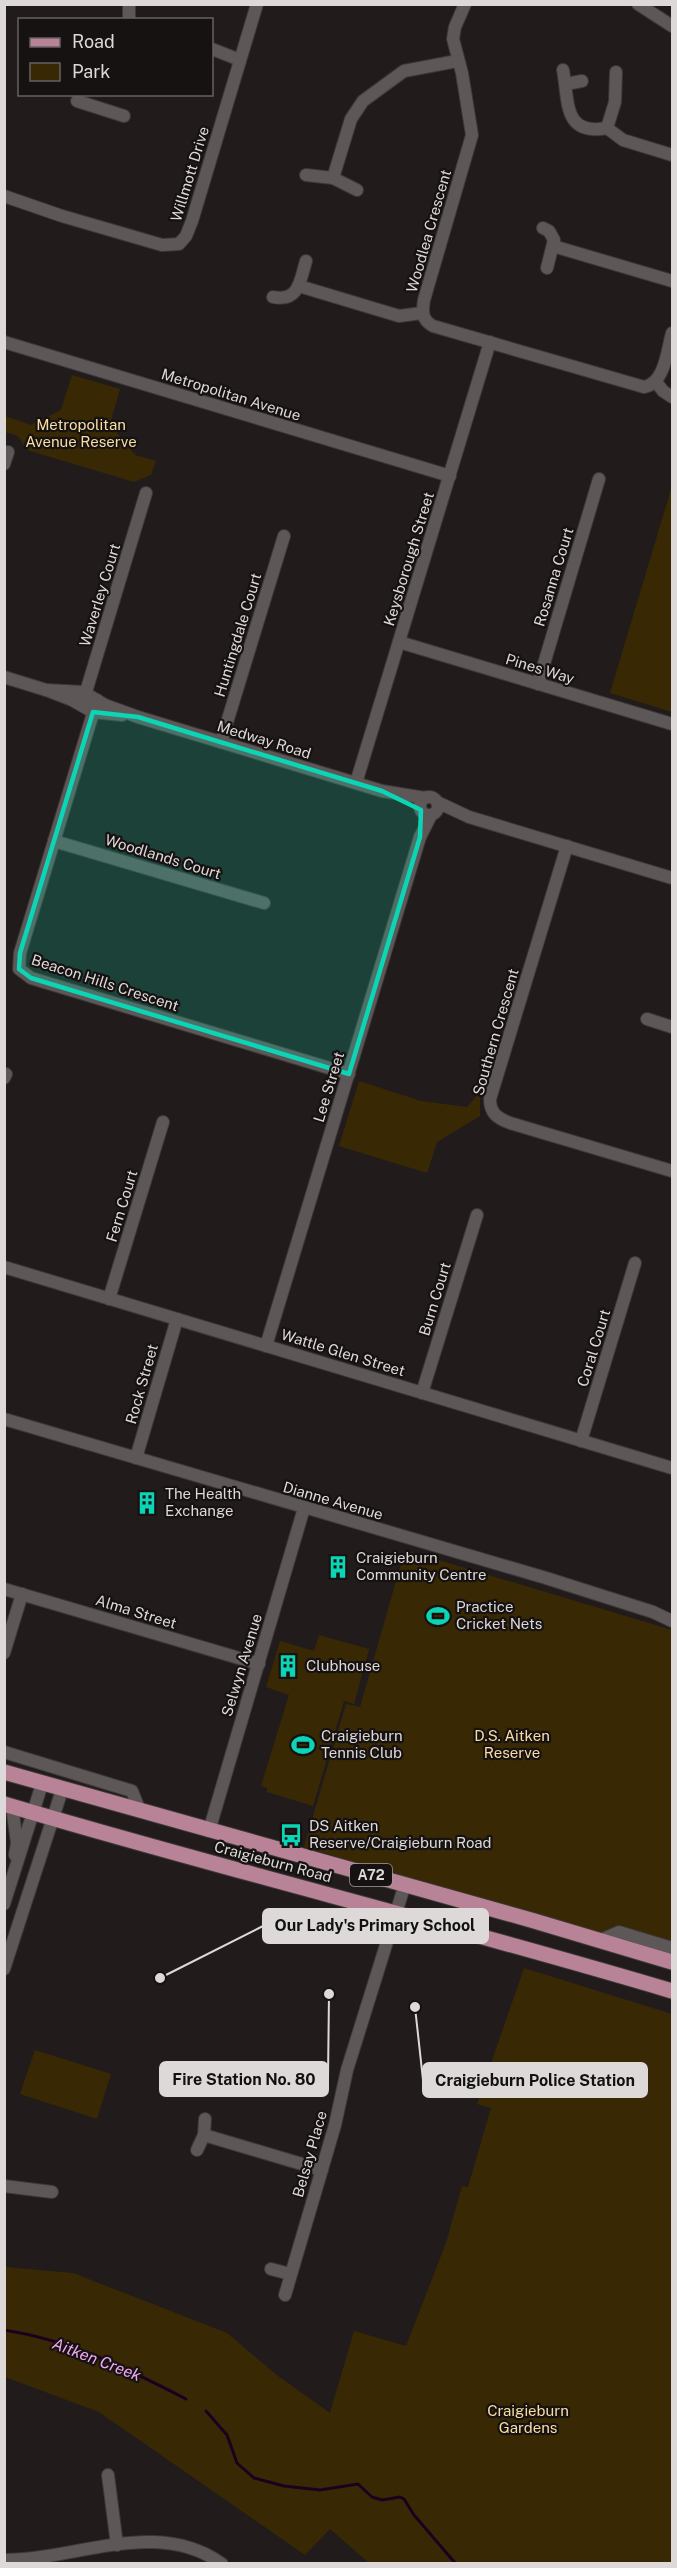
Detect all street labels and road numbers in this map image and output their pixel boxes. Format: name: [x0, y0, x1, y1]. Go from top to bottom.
street label: Willmott Drive: [167, 124, 212, 223]
street label: Woodlea Crescent: [403, 167, 454, 294]
street label: Metropolitan Avenue: [159, 365, 303, 424]
street label: Keysborough Street: [380, 490, 437, 628]
street label: Rosanna Court: [530, 525, 577, 628]
street label: Waverley Court: [76, 541, 123, 648]
street label: Huntingdale Court: [211, 571, 264, 699]
street label: Pines Way: [504, 650, 577, 687]
street label: Medway Road: [215, 717, 313, 762]
street label: Woodlands Court: [103, 831, 223, 882]
street label: Beacon Hills Crescent: [29, 951, 181, 1014]
street label: Southern Crescent: [469, 966, 522, 1097]
street label: Lee Street: [310, 1049, 347, 1124]
street label: Fern Court: [103, 1168, 141, 1244]
street label: Burn Court: [415, 1260, 454, 1338]
street label: Coral Court: [574, 1307, 613, 1389]
street label: Wattle Glen Street: [279, 1326, 407, 1379]
street label: Rock Street: [122, 1342, 161, 1426]
street label: Dianne Avenue: [281, 1478, 385, 1523]
street label: Alma Street: [94, 1591, 179, 1632]
street label: Selwyn Avenue: [218, 1611, 265, 1718]
street label: Craigieburn Road: [213, 1838, 334, 1885]
road number: A72: [350, 1864, 392, 1886]
street label: Belsay Place: [289, 2109, 330, 2199]

